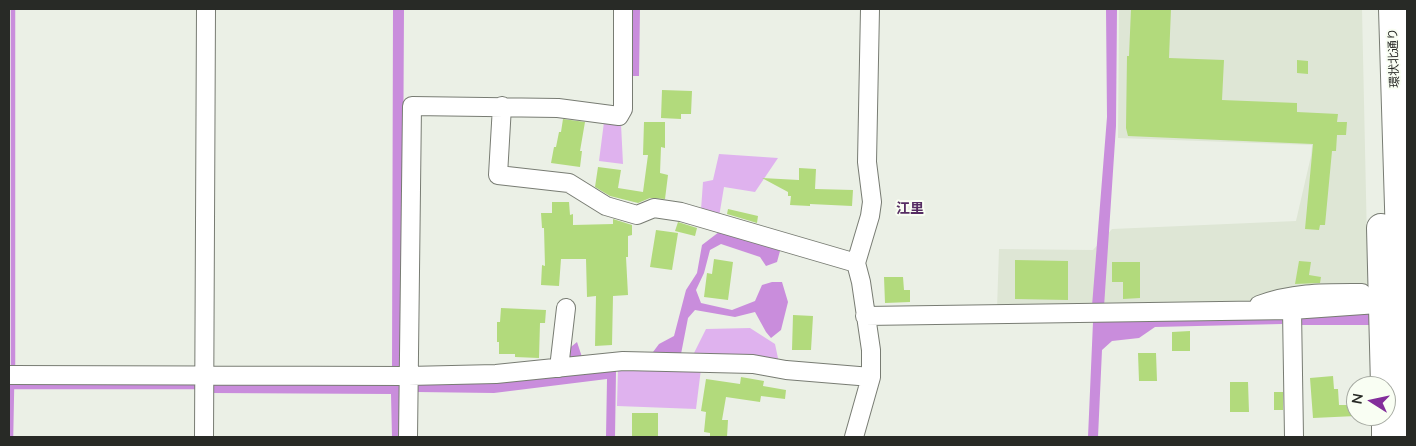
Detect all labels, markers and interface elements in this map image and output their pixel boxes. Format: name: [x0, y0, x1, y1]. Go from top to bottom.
street label: 環状北通り: [1386, 28, 1402, 88]
district label: 江里: [896, 201, 924, 217]
north arrow: [1346, 376, 1396, 426]
text: N: [1347, 392, 1367, 405]

